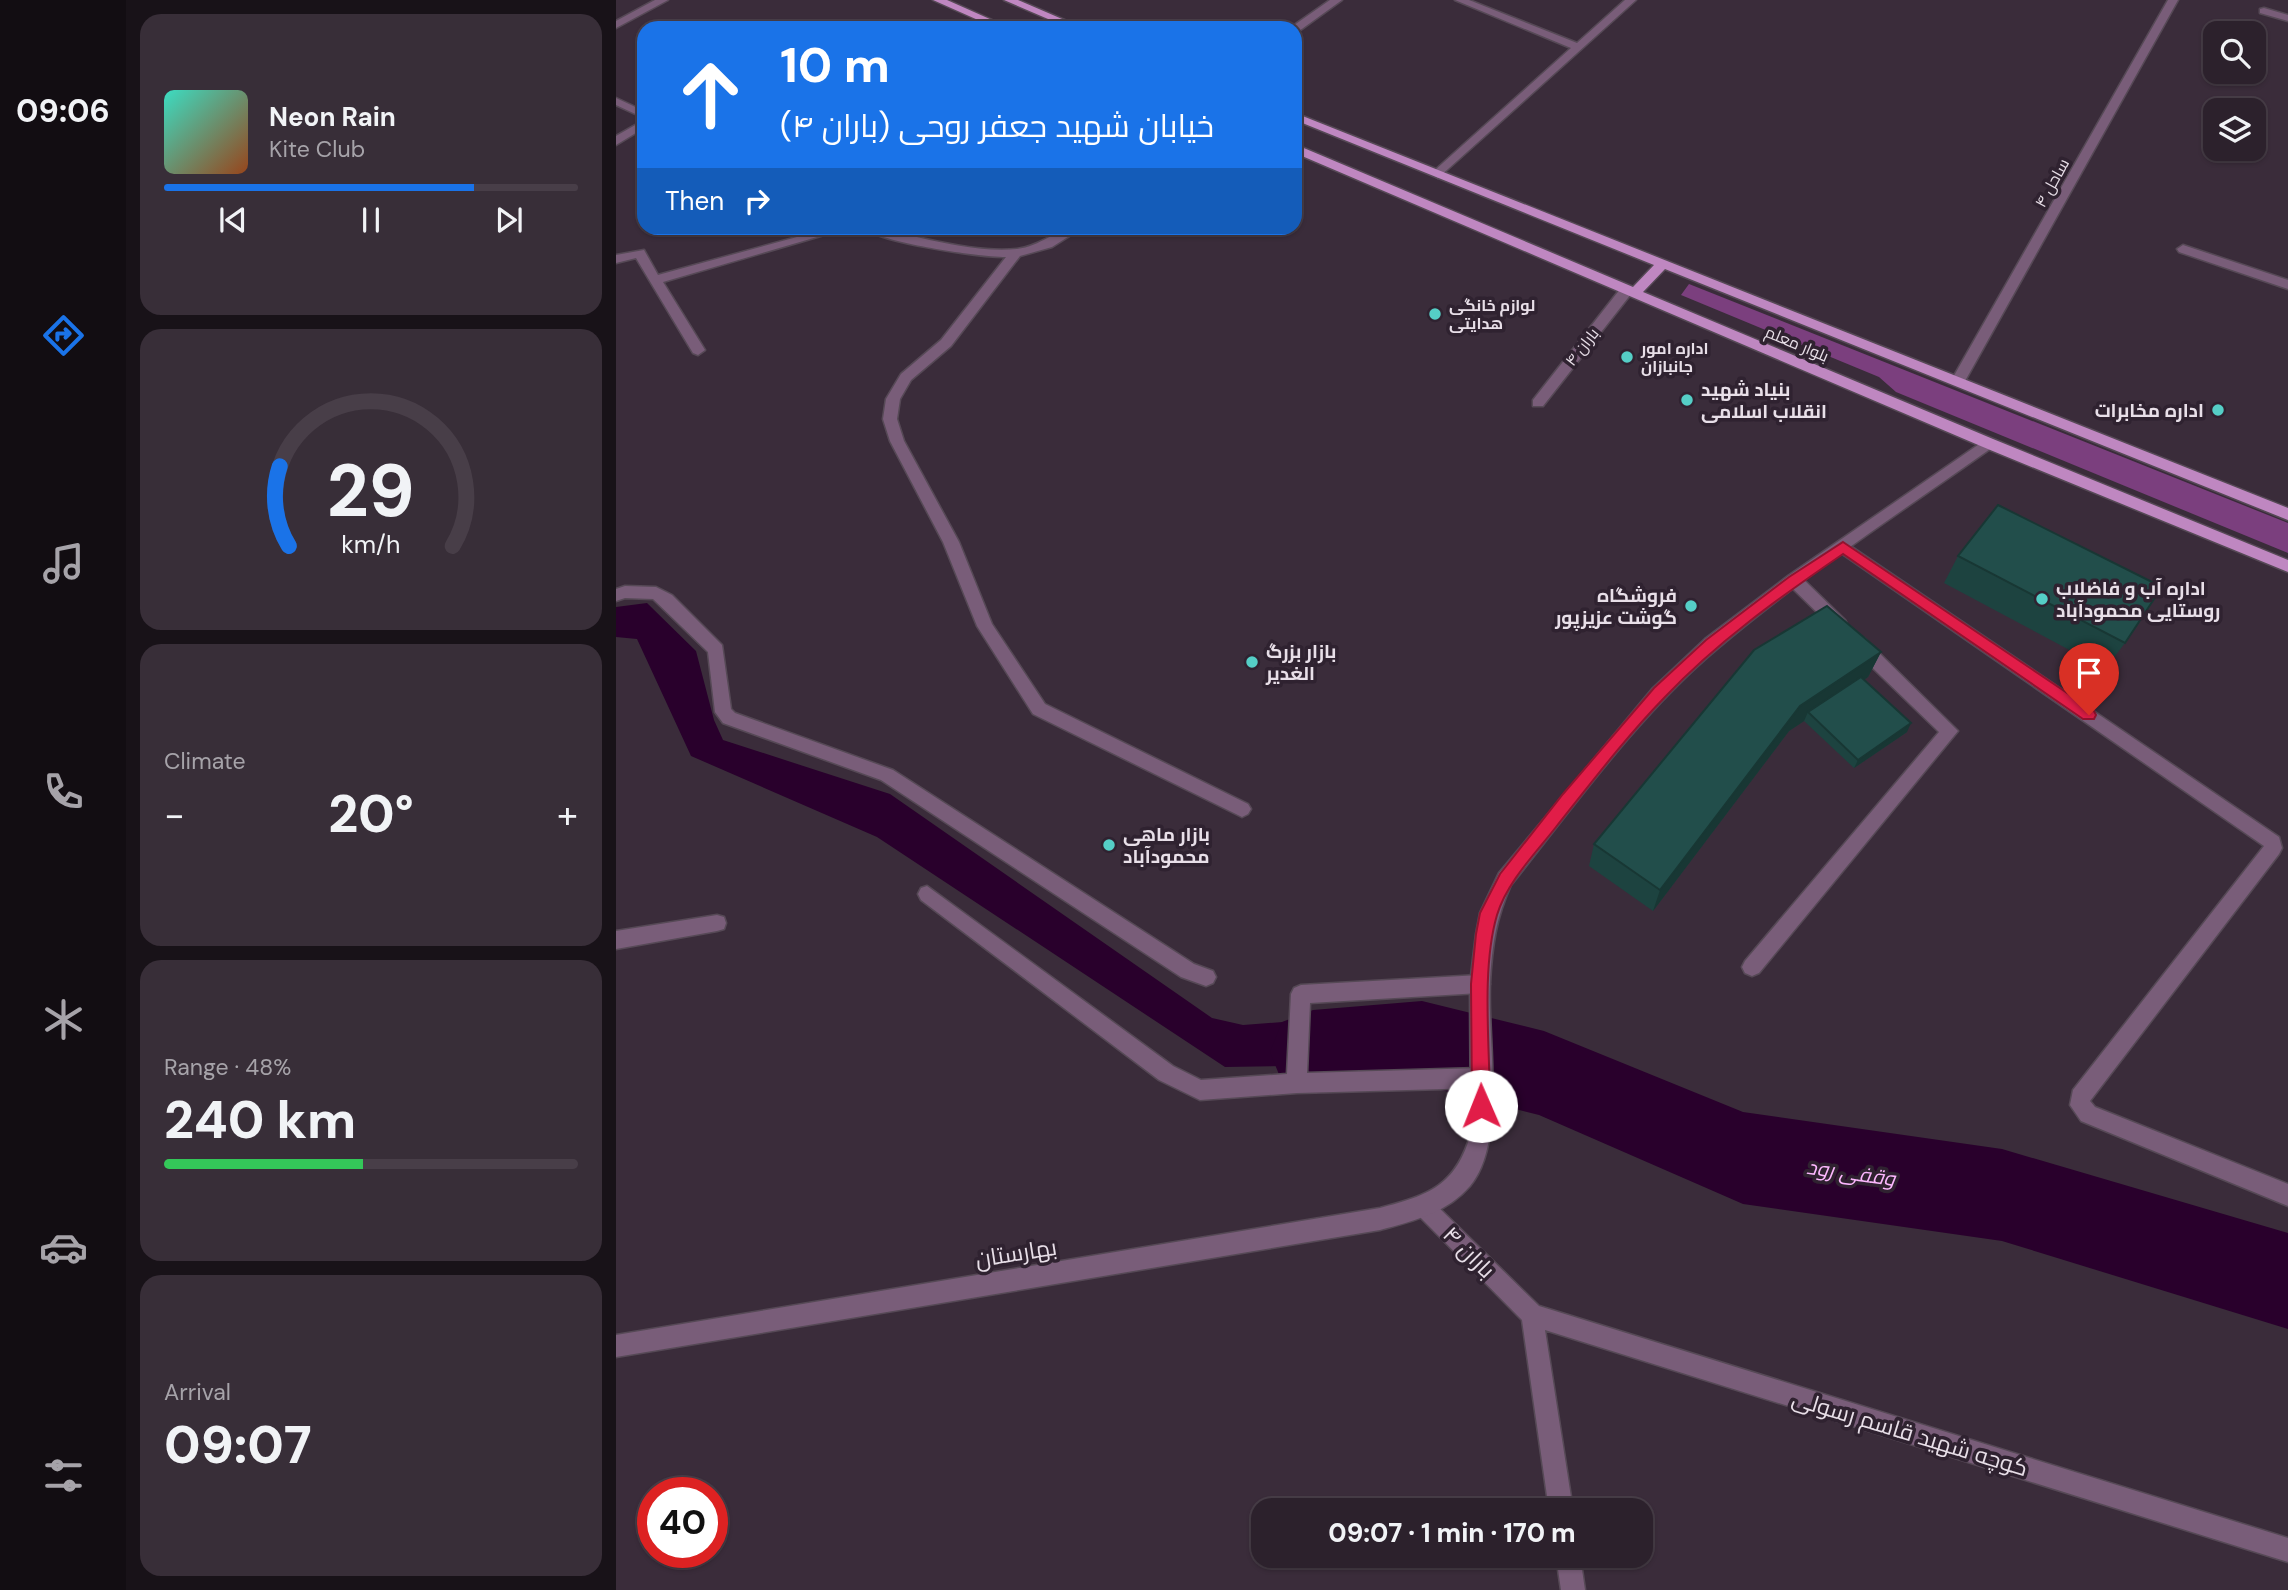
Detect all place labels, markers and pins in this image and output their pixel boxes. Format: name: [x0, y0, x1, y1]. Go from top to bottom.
place label: لوازم خانگی هدایتی: [1449, 295, 1535, 334]
marker: لوازم خانگی هدایتی: [1427, 306, 1443, 322]
place label: اداره امور جانبازان: [1640, 338, 1709, 377]
marker: اداره امور جانبازان: [1619, 349, 1635, 365]
place label: بنیاد شهید انقلاب اسلامی: [1701, 377, 1827, 424]
marker: بنیاد شهید انقلاب اسلامی: [1679, 392, 1695, 408]
place label: اداره مخابرات: [2095, 398, 2204, 423]
marker: اداره مخابرات: [2210, 402, 2226, 418]
place label: اداره آب و فاضلاب روستایی محمودآباد: [2056, 576, 2221, 623]
place label: فروشگاه گوشت عزیزپور: [1554, 583, 1677, 631]
marker: اداره آب و فاضلاب روستایی محمودآباد: [2034, 591, 2050, 607]
marker: فروشگاه گوشت عزیزپور: [1683, 598, 1699, 614]
place label: بازار بزرگ الغدیر: [1265, 639, 1336, 686]
pin: [2059, 643, 2119, 715]
marker: بازار بزرگ الغدیر: [1244, 654, 1260, 670]
place label: بازار ماهی محمودآباد: [1123, 822, 1210, 869]
marker: بازار ماهی محمودآباد: [1101, 837, 1117, 853]

